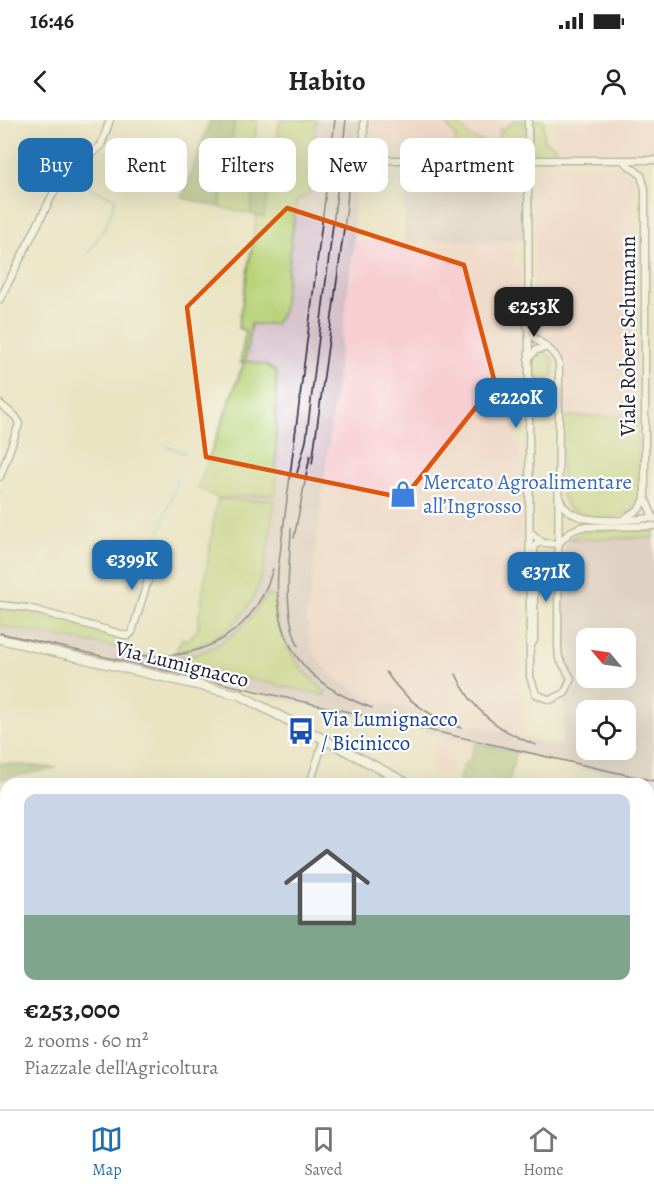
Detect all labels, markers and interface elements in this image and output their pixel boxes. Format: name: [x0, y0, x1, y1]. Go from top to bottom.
text: 16:46: [30, 6, 74, 36]
text: Habito: [288, 63, 366, 99]
icon: back: [24, 65, 57, 98]
icon: person: [597, 65, 630, 98]
chip: Buy: [18, 138, 93, 192]
chip: Rent: [105, 138, 187, 192]
chip: Filters: [199, 138, 296, 192]
chip: New: [308, 138, 388, 192]
chip: Apartment: [400, 138, 535, 192]
street label: Viale Robert Schumann: [614, 236, 642, 437]
pin: €253K: [492, 287, 576, 338]
text: €253K: [508, 293, 560, 320]
pin: €220K: [474, 378, 558, 429]
text: €220K: [489, 384, 543, 411]
place label: Mercato Agroalimentare all’Ingrosso: [423, 468, 632, 520]
shop icon: Mercato Agroalimentare all’Ingrosso: [388, 479, 418, 509]
pin: €399K: [90, 540, 174, 591]
text: €399K: [106, 546, 158, 573]
pin: €371K: [504, 552, 588, 603]
text: €371K: [522, 558, 570, 585]
north arrow: [576, 628, 636, 688]
map controls: [576, 628, 636, 760]
street label: Via Lumignacco: [111, 634, 252, 694]
button: locate: [576, 700, 636, 760]
place label: Via Lumignacco / Bicinicco: [320, 705, 458, 757]
bus stop icon: Via Lumignacco / Bicinicco: [286, 716, 316, 746]
icon: home: [273, 833, 381, 941]
text: €253,000: [24, 992, 120, 1027]
text: 2 rooms · 60 m²: [24, 1027, 148, 1054]
text: Piazzale dell'Agricoltura: [24, 1054, 219, 1081]
tab: Map: [90, 1123, 123, 1181]
tab: Saved: [304, 1123, 342, 1181]
tab: Home: [523, 1123, 564, 1181]

